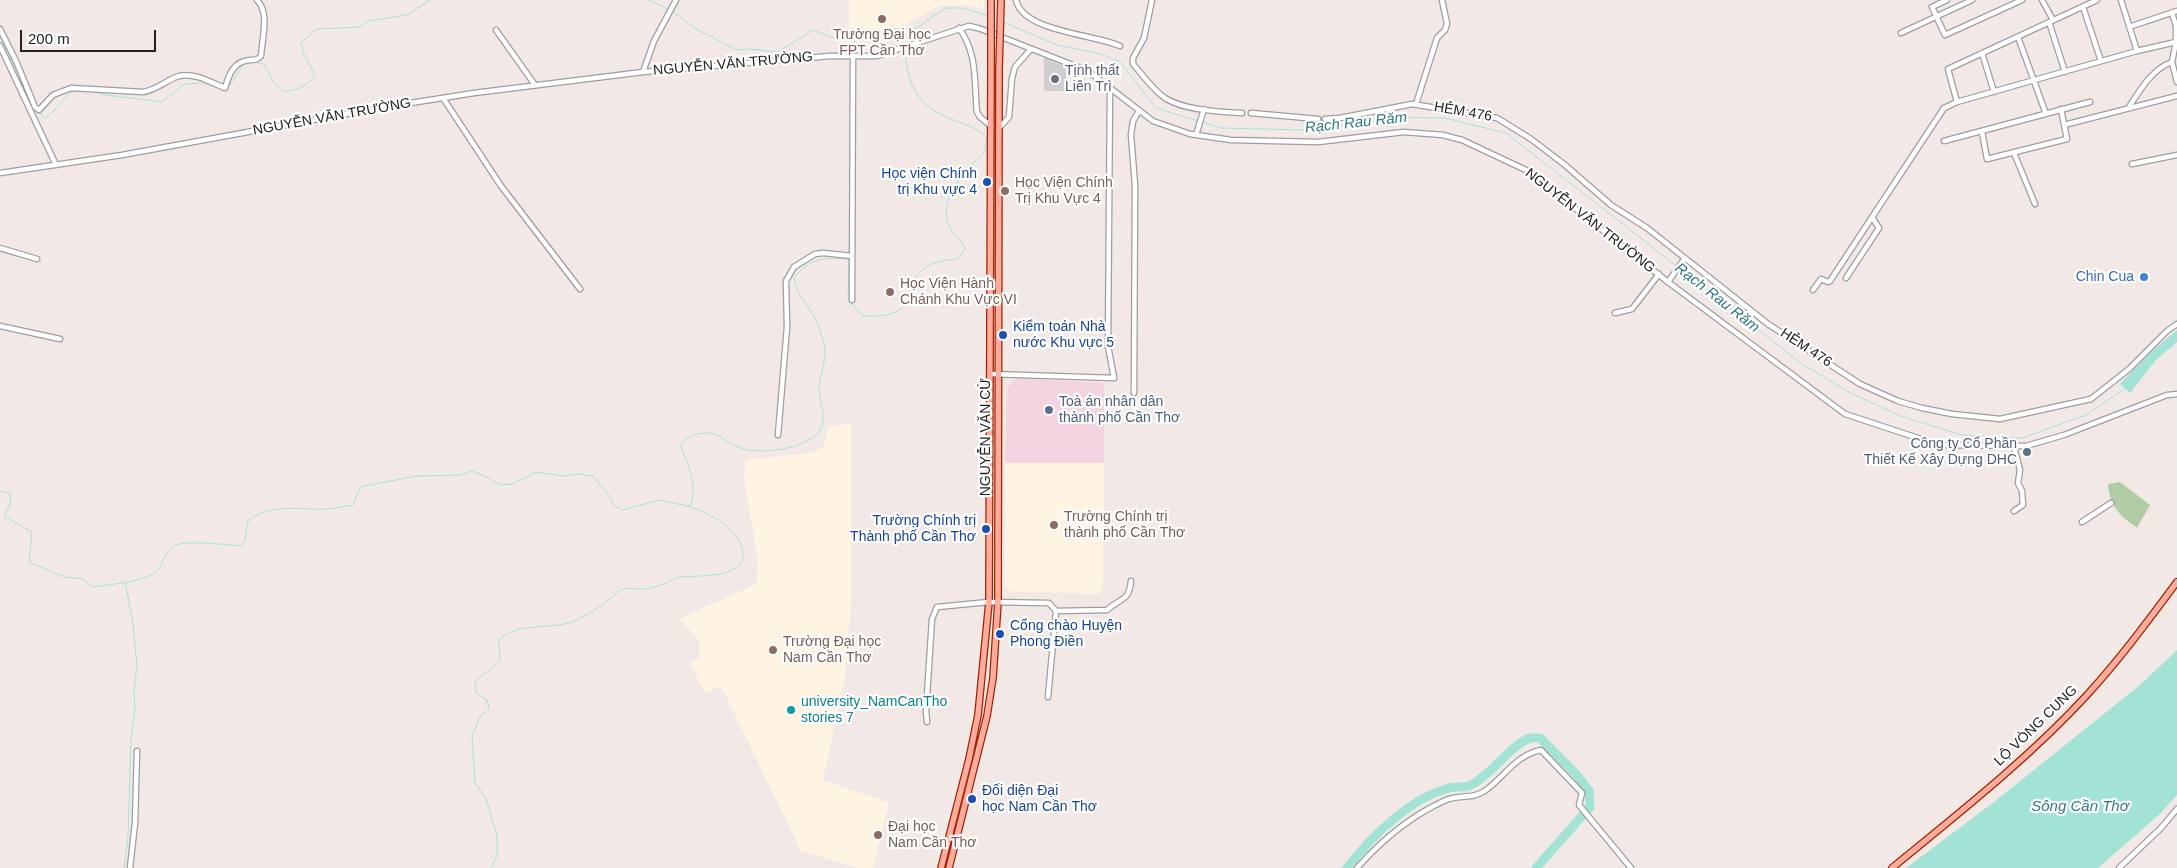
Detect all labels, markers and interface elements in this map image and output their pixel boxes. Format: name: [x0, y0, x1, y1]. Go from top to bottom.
marker: Trường Đại học FPT Cần Thơ: [876, 13, 888, 25]
scale bar: [22, 20, 159, 52]
place label: Trường Đại học FPT Cần Thơ: [833, 27, 931, 59]
text: 200 m: [28, 30, 70, 47]
street label: NGUYỄN VĂN TRƯỜNG: [653, 49, 813, 79]
place label: Tịnh thất Liên Trì: [1065, 63, 1119, 95]
marker: Tịnh thất Liên Trì: [1049, 73, 1061, 85]
street label: NGUYỄN VĂN TRƯỜNG: [252, 95, 412, 139]
street label: HẺM 476: [1433, 99, 1493, 125]
water label: Rạch Rau Răm: [1304, 109, 1408, 137]
street label: NGUYỄN VĂN TRƯỜNG: [1522, 165, 1658, 277]
place label: Học viện Chính trị Khu vực 4: [881, 166, 977, 198]
place label: Học Viện Chính Trị Khu Vực 4: [1015, 175, 1113, 208]
marker: Học viện Chính trị Khu vực 4: [981, 176, 993, 188]
marker: Học Viện Chính Trị Khu Vực 4: [999, 185, 1011, 197]
water label: Rạch Rau Răm: [1671, 259, 1763, 337]
place label: Chin Cua: [2076, 269, 2134, 285]
marker: Chin Cua: [2138, 271, 2150, 283]
place label: Học Viện Hành Chánh Khu Vực VI: [900, 276, 1017, 308]
marker: Học Viện Hành Chánh Khu Vực VI: [884, 286, 896, 298]
place label: Kiểm toán Nhà nước Khu vực 5: [1013, 319, 1114, 352]
street label: HẺM 476: [1777, 325, 1835, 371]
marker: Kiểm toán Nhà nước Khu vực 5: [997, 329, 1009, 341]
street label: NGUYỄN VĂN CỪ: [978, 378, 994, 496]
place label: Toà án nhân dân thành phố Cần Thơ: [1059, 394, 1180, 427]
marker: Toà án nhân dân thành phố Cần Thơ: [1043, 404, 1055, 416]
place label: Công ty Cổ Phần Thiết Kế Xây Dựng DHC: [1864, 436, 2017, 468]
marker: Công ty Cổ Phần Thiết Kế Xây Dựng DHC: [2021, 446, 2033, 458]
place label: Trường Chính trị thành phố Cần Thơ: [1064, 509, 1185, 542]
place label: Trường Chính trị Thành phố Cần Thơ: [850, 513, 976, 546]
marker: Trường Chính trị thành phố Cần Thơ: [1048, 519, 1060, 531]
marker: Trường Chính trị Thành phố Cần Thơ: [980, 523, 992, 535]
place label: Cổng chào Huyện Phong Điền: [1010, 618, 1122, 650]
marker: Cổng chào Huyện Phong Điền: [994, 628, 1006, 640]
place label: Trường Đại học Nam Cần Thơ: [783, 634, 881, 666]
marker: Trường Đại học Nam Cần Thơ: [767, 644, 779, 656]
street label: LỘ VÒNG CUNG: [1991, 682, 2081, 770]
place label: university_NamCanTho stories 7: [801, 694, 947, 726]
marker: university_NamCanTho stories 7: [785, 704, 797, 716]
place label: Đối diện Đại học Nam Cần Thơ: [982, 783, 1097, 816]
marker: Đối diện Đại học Nam Cần Thơ: [966, 793, 978, 805]
water label: Sông Cần Thơ: [2031, 798, 2129, 816]
place label: Đại học Nam Cần Thơ: [888, 819, 977, 852]
marker: Đại học Nam Cần Thơ: [872, 829, 884, 841]

